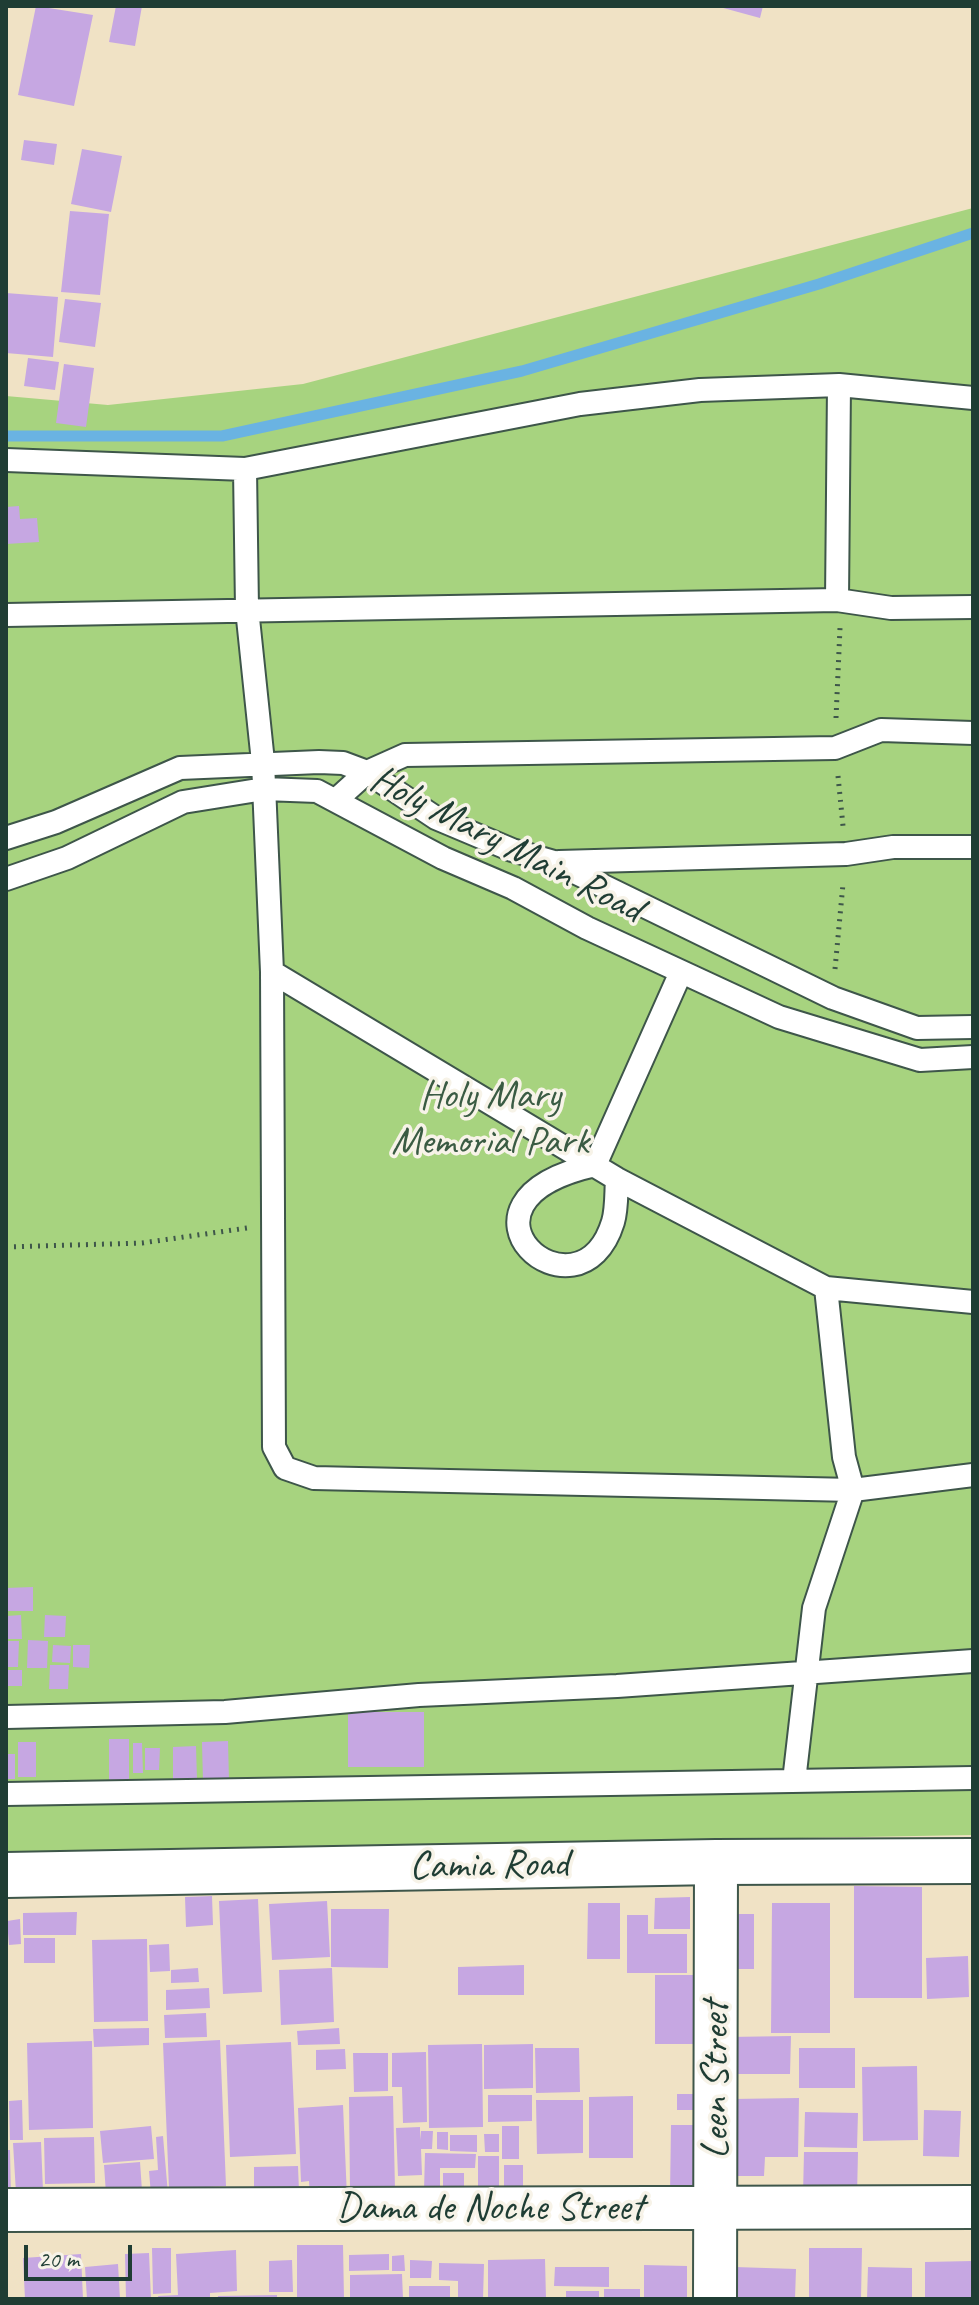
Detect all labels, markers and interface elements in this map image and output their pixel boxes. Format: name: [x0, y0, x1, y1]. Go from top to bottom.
street label: Holy Mary Main Road: [362, 756, 650, 934]
park label: Holy Mary Memorial Park: [391, 1073, 589, 1167]
street label: Camia Road: [409, 1841, 569, 1891]
street label: Leen Street: [693, 2001, 741, 2159]
street label: Dama de Noche Street: [336, 2185, 644, 2233]
scale bar: [28, 2229, 136, 2279]
text: 20 m: [38, 2244, 79, 2274]

